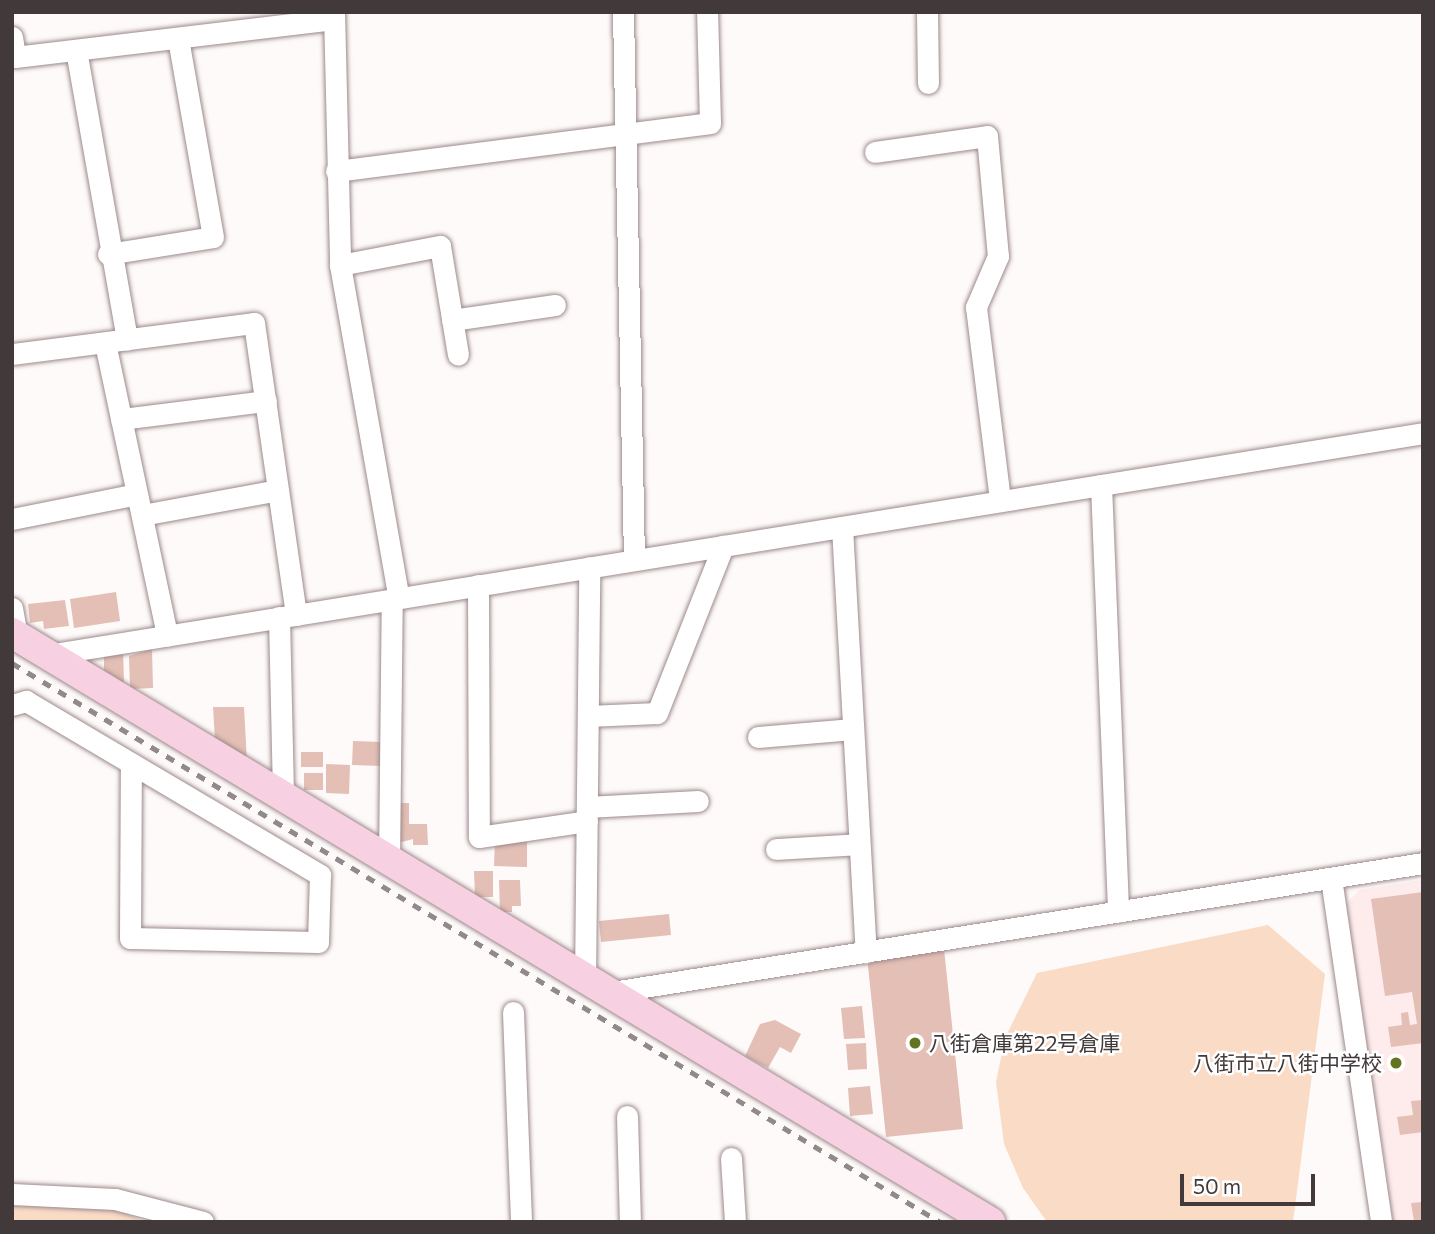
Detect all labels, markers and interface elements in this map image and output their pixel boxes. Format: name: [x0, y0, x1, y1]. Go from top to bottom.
place label: 八街倉庫第22号倉庫: [929, 1030, 1120, 1056]
marker: 八街倉庫第22号倉庫: [907, 1035, 923, 1051]
place label: 八街市立八街中学校: [1193, 1050, 1382, 1076]
marker: 八街市立八街中学校: [1388, 1055, 1404, 1071]
scale bar: [1183, 1160, 1318, 1204]
text: 50 m: [1193, 1173, 1241, 1198]

